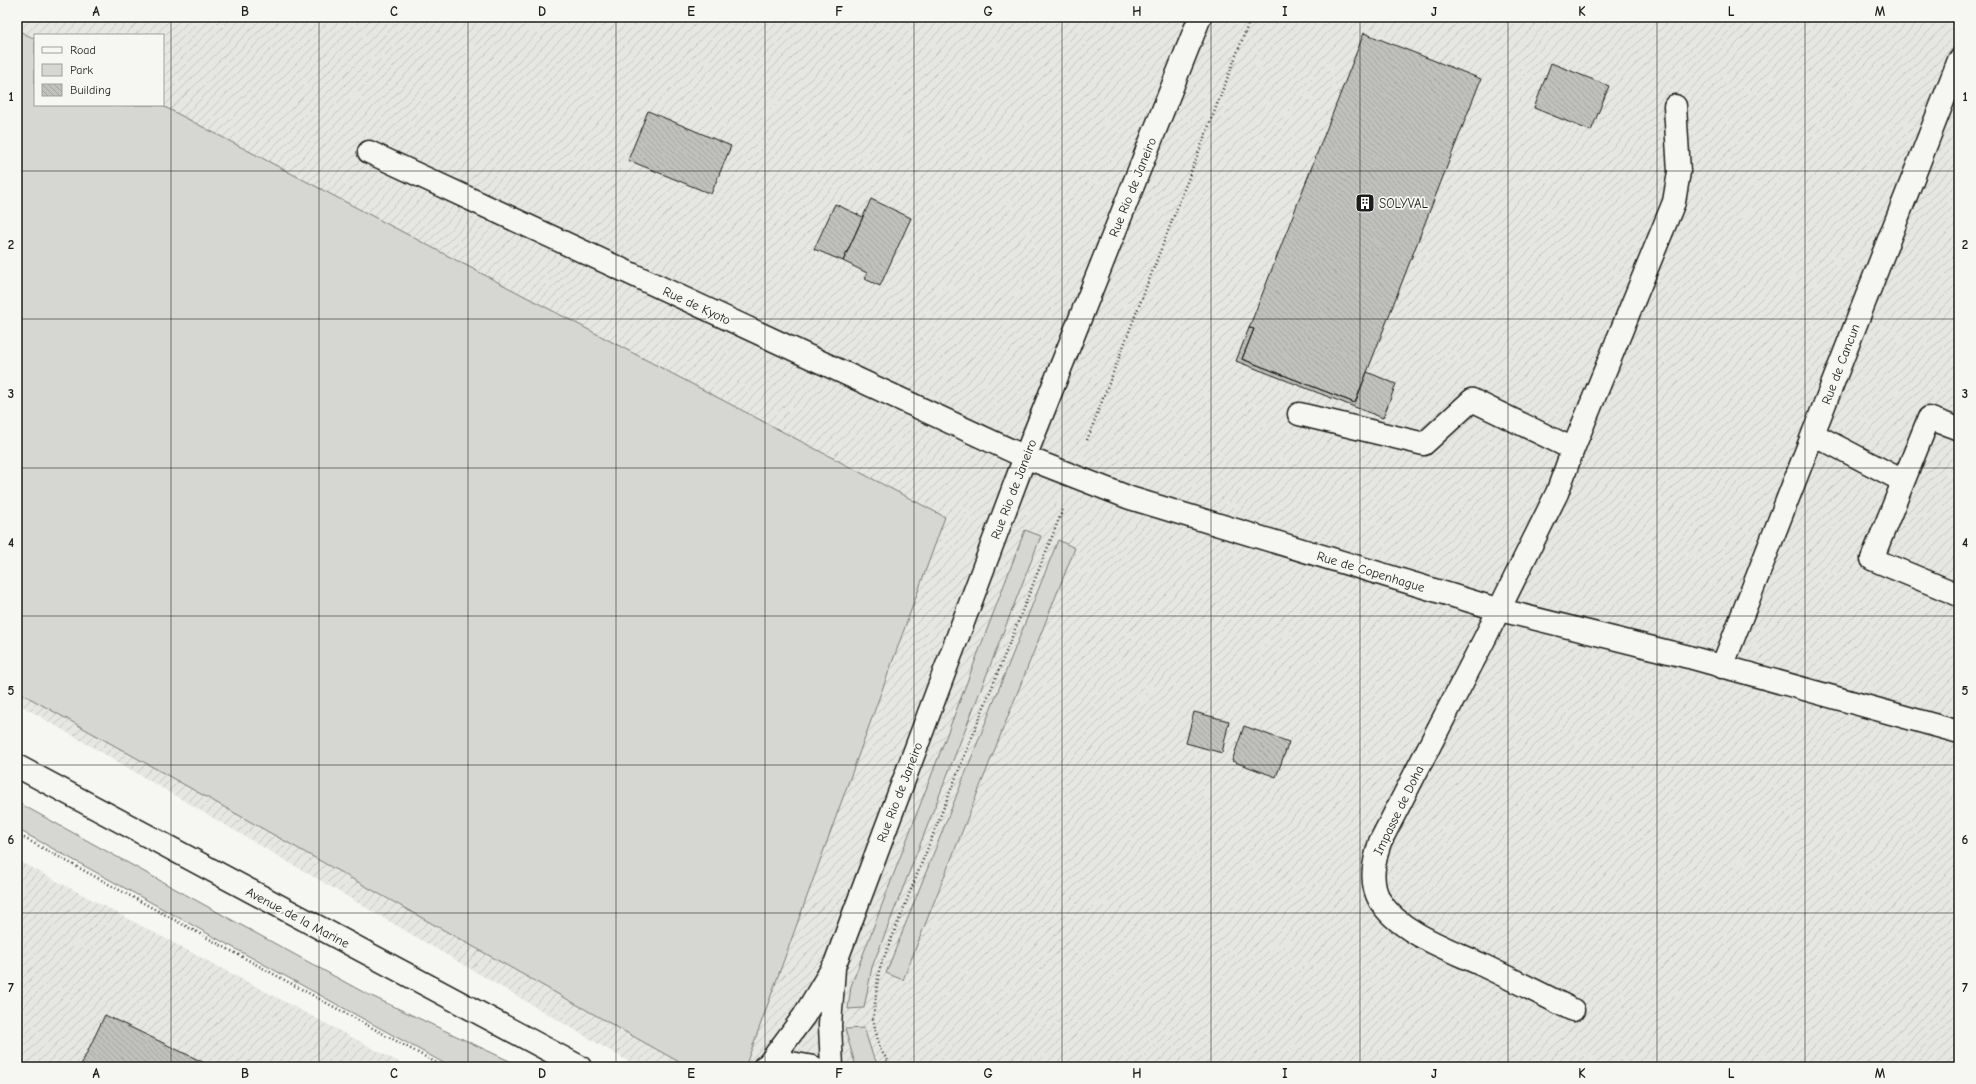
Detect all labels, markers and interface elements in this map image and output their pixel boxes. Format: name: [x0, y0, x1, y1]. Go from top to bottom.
text: A: [92, 4, 100, 19]
text: B: [241, 4, 249, 19]
text: C: [390, 4, 398, 19]
text: D: [538, 4, 546, 19]
text: E: [687, 4, 695, 19]
text: F: [835, 4, 843, 19]
text: G: [983, 4, 993, 19]
text: H: [1132, 4, 1142, 19]
text: I: [1282, 4, 1288, 19]
text: J: [1431, 4, 1437, 19]
text: K: [1578, 4, 1586, 19]
text: L: [1728, 4, 1735, 19]
text: M: [1875, 4, 1886, 19]
legend: [34, 34, 164, 106]
text: Road: [70, 43, 96, 57]
text: Park: [70, 63, 93, 77]
text: Building: [70, 83, 111, 97]
text: 1: [8, 89, 14, 104]
text: 1: [1962, 89, 1968, 104]
street label: Rue Rio de Janeiro: [1106, 135, 1159, 239]
building icon: SOLYVAL: [1354, 192, 1376, 214]
place label: SOLYVAL: [1379, 196, 1428, 211]
text: 2: [8, 237, 14, 252]
text: 2: [1962, 237, 1968, 252]
street label: Rue de Kyoto: [661, 283, 733, 328]
street label: Rue de Cancun: [1818, 322, 1863, 407]
text: 3: [8, 386, 14, 401]
text: 3: [1962, 386, 1968, 401]
street label: Rue Rio de Janeiro: [987, 437, 1040, 541]
text: 4: [8, 535, 14, 550]
text: 4: [1962, 535, 1968, 550]
street label: Rue de Copenhague: [1315, 548, 1427, 595]
text: 5: [8, 683, 15, 698]
text: 5: [1962, 683, 1969, 698]
street label: Rue Rio de Janeiro: [873, 740, 926, 844]
street label: Impasse de Doha: [1370, 763, 1427, 857]
text: 6: [8, 832, 15, 847]
text: 6: [1962, 832, 1969, 847]
street label: Avenue de la Marine: [243, 884, 352, 951]
text: 7: [8, 980, 14, 995]
text: 7: [1962, 980, 1968, 995]
text: A: [92, 1066, 100, 1081]
text: B: [241, 1066, 249, 1081]
text: C: [390, 1066, 398, 1081]
text: D: [538, 1066, 546, 1081]
text: E: [687, 1066, 695, 1081]
text: F: [835, 1066, 843, 1081]
text: G: [983, 1066, 993, 1081]
text: H: [1132, 1066, 1142, 1081]
text: I: [1282, 1066, 1288, 1081]
text: J: [1431, 1066, 1437, 1081]
text: K: [1578, 1066, 1586, 1081]
text: L: [1728, 1066, 1735, 1081]
text: M: [1875, 1066, 1886, 1081]

